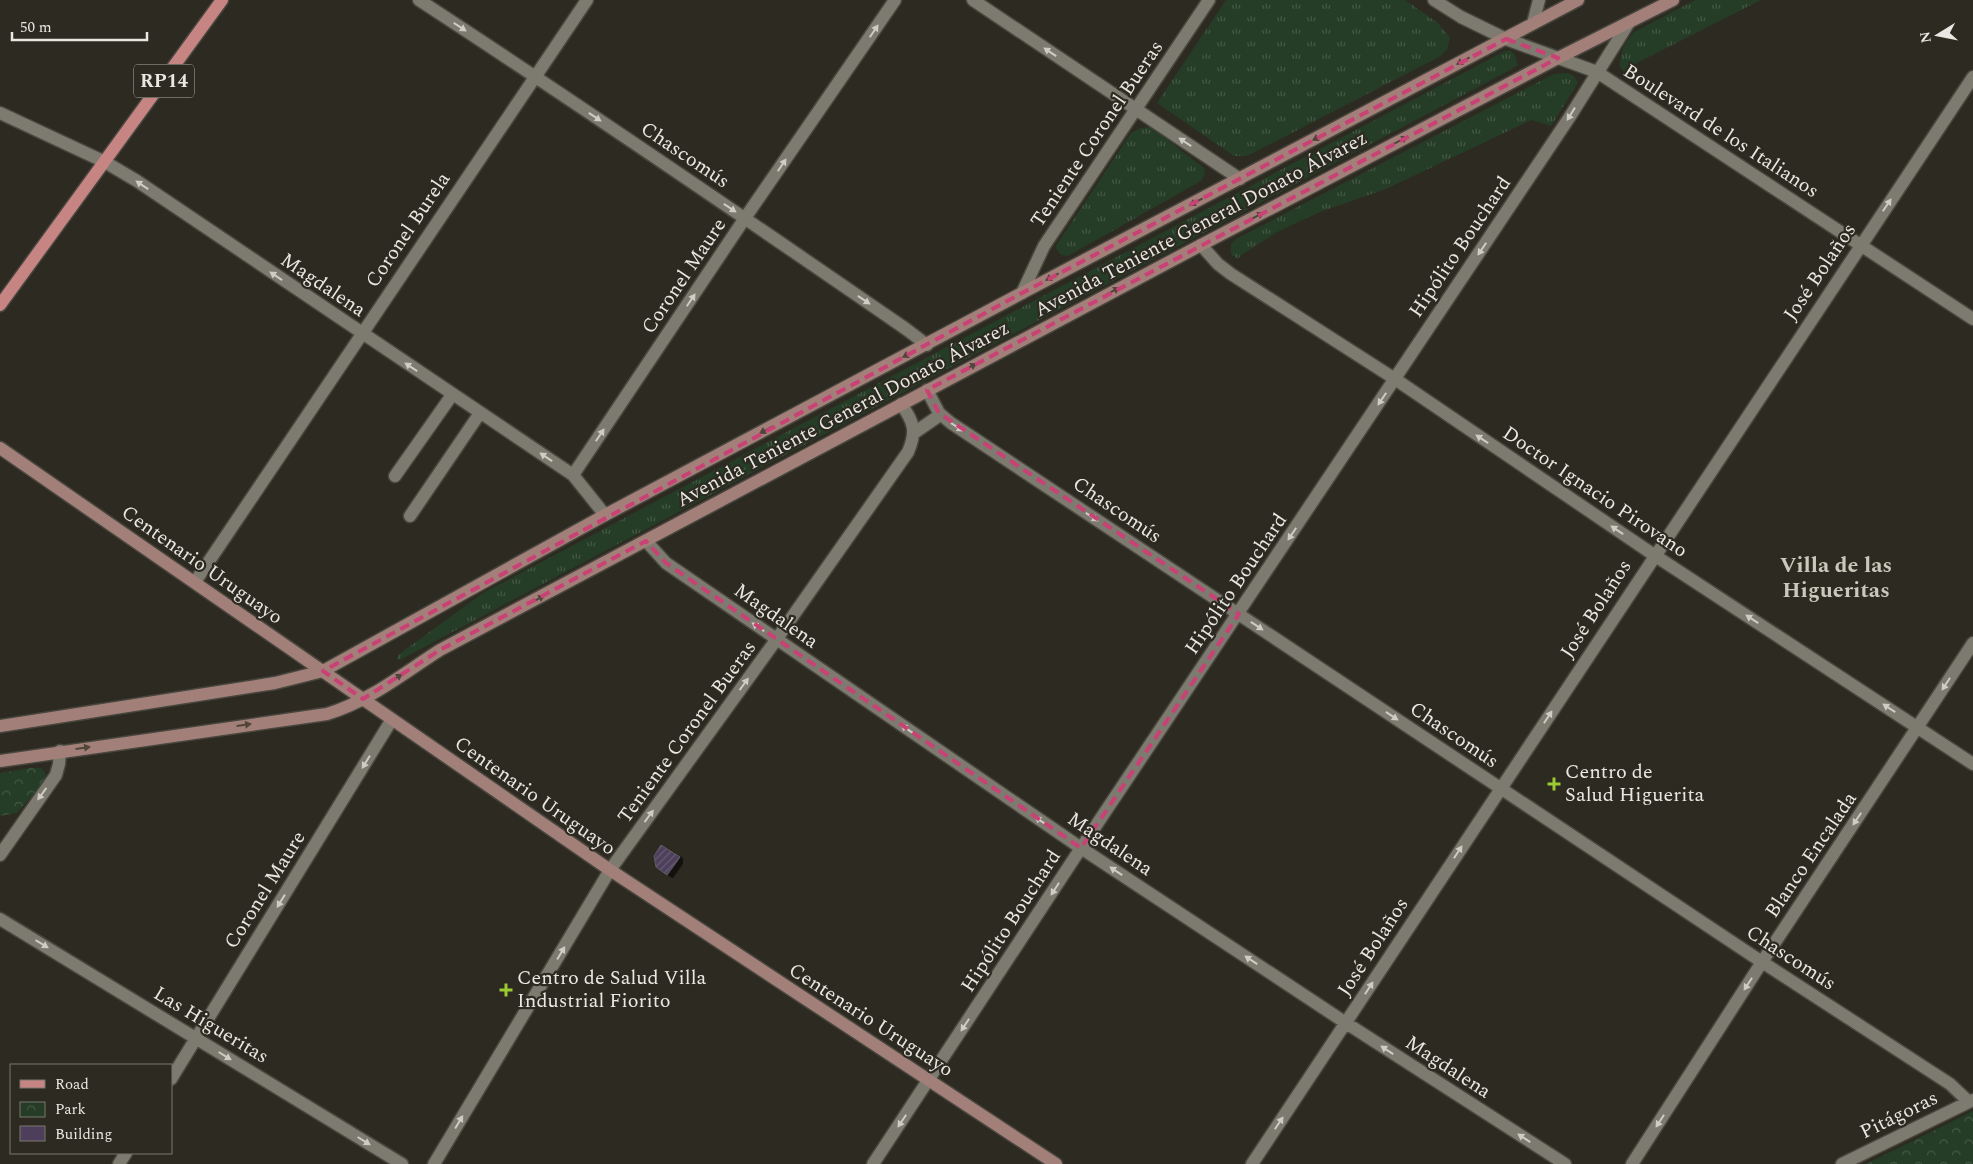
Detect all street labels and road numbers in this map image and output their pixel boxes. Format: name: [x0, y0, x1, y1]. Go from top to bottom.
street label: Teniente Coronel Bueras: [1023, 34, 1171, 234]
street label: Boulevard de los Italianos: [1617, 56, 1825, 206]
road number: RP14: [134, 64, 194, 98]
street label: Chascomús: [634, 114, 736, 196]
street label: Avenida Teniente General Donato Álvarez: [1029, 123, 1373, 325]
street label: Coronel Burela: [358, 166, 458, 294]
street label: Hipólito Bouchard: [1401, 170, 1519, 324]
street label: Coronel Maure: [634, 212, 734, 340]
street label: José Bolaños: [1776, 217, 1864, 327]
street label: Magdalena: [274, 245, 372, 325]
street label: Avenida Teniente General Donato Álvarez: [671, 313, 1015, 515]
street label: Doctor Ignacio Pirovano: [1496, 419, 1694, 565]
street label: Chascomús: [1066, 469, 1168, 551]
street label: Centenario Uruguayo: [115, 498, 289, 632]
street label: Hipólito Bouchard: [1177, 507, 1295, 661]
street label: José Bolaños: [1553, 554, 1639, 664]
street label: Magdalena: [728, 576, 825, 656]
street label: Teniente Coronel Bueras: [610, 634, 764, 830]
street label: Chascomús: [1403, 694, 1505, 776]
street label: Centenario Uruguayo: [448, 729, 622, 863]
street label: Blanco Encalada: [1758, 786, 1864, 924]
street label: Magdalena: [1061, 804, 1159, 884]
street label: Coronel Maure: [217, 825, 313, 955]
street label: Hipólito Bouchard: [953, 844, 1069, 998]
street label: José Bolaños: [1330, 892, 1416, 1002]
street label: Chascomús: [1740, 918, 1842, 998]
street label: Centenario Uruguayo: [783, 955, 959, 1085]
street label: Las Higueritas: [148, 979, 274, 1071]
street label: Magdalena: [1399, 1028, 1497, 1106]
street label: Pitágoras: [1855, 1083, 1943, 1147]

